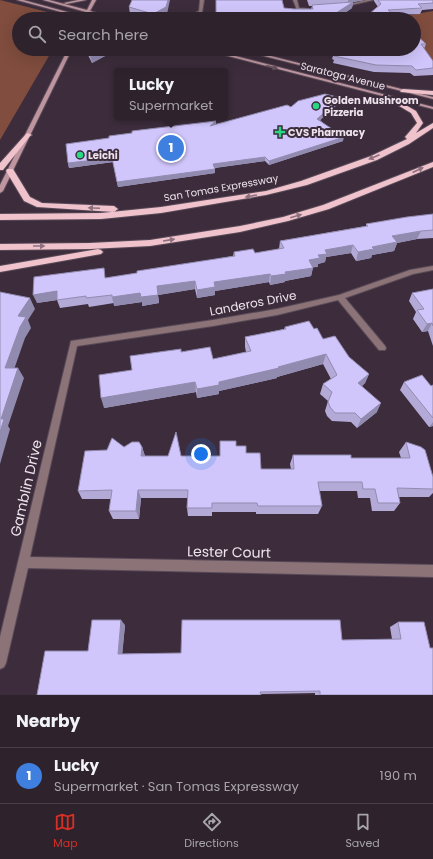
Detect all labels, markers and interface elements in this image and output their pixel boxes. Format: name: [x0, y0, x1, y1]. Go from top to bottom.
search box: [12, 12, 421, 56]
icon: search: [26, 23, 48, 45]
text: Search here: [58, 24, 148, 45]
street label: Saratoga Avenue: [299, 58, 387, 94]
one-way arrow: [266, 64, 278, 70]
popup: [114, 68, 228, 120]
text: Lucky: [129, 74, 174, 95]
place label: Golden Mushroom Pizzeria: [324, 93, 419, 120]
text: Supermarket: [129, 96, 213, 115]
marker: Golden Mushroom Pizzeria: [311, 101, 321, 111]
place label: CVS Pharmacy: [288, 125, 366, 140]
marker: CVS Pharmacy: [275, 127, 285, 137]
pin: 1: [158, 133, 184, 163]
place label: Leichi: [88, 148, 118, 163]
marker: Leichi: [75, 150, 85, 160]
one-way arrow: [368, 155, 380, 161]
one-way arrow: [412, 167, 424, 174]
street label: San Tomas Expressway: [163, 170, 280, 205]
one-way arrow: [244, 193, 257, 199]
one-way arrow: [87, 205, 100, 211]
one-way arrow: [291, 213, 303, 219]
one-way arrow: [163, 237, 175, 243]
one-way arrow: [33, 243, 46, 249]
street label: Landeros Drive: [208, 286, 298, 320]
street label: Gamblin Drive: [5, 437, 47, 538]
your location: [191, 444, 211, 464]
street label: Lester Court: [187, 541, 271, 563]
text: Nearby: [16, 709, 80, 733]
text: Lucky: [54, 755, 99, 776]
text: 1: [27, 766, 31, 785]
text: 190 m: [380, 766, 417, 785]
text: Supermarket · San Tomas Expressway: [54, 777, 299, 796]
tab: Map: [53, 811, 78, 852]
tab: Directions: [184, 811, 239, 852]
tab: Saved: [345, 811, 380, 852]

